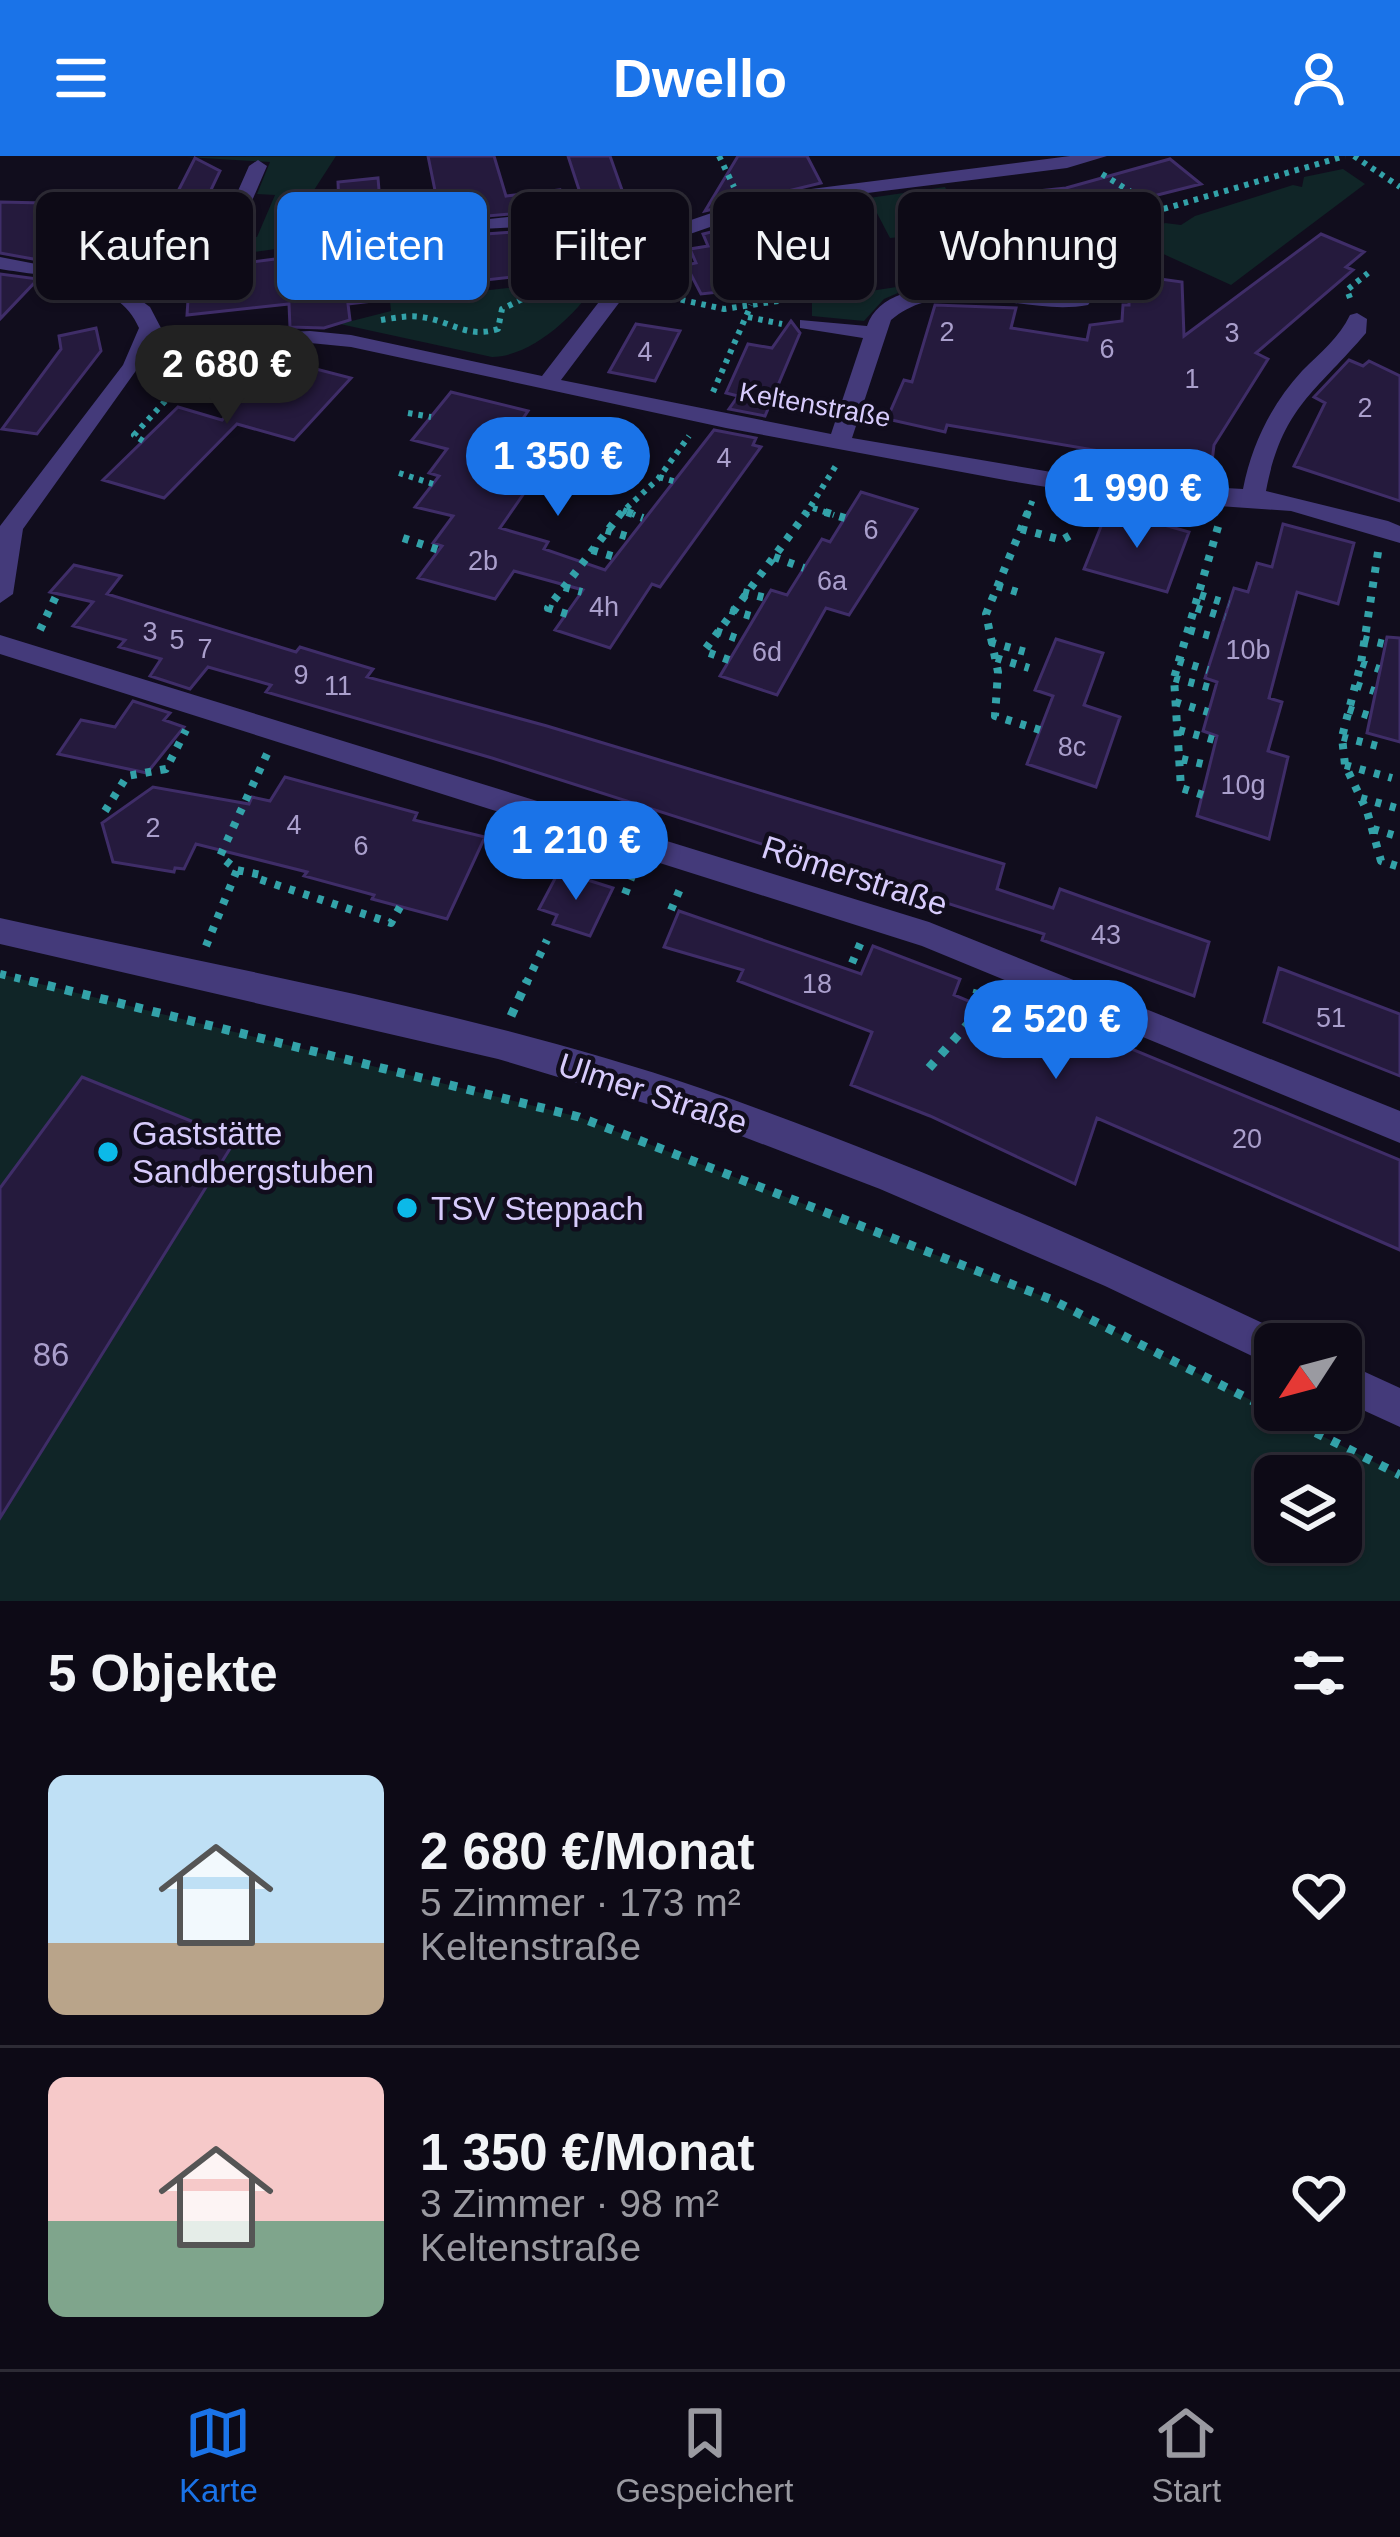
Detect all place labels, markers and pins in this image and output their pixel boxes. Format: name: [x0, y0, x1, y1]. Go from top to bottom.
pin: 2 680 €: [116, 325, 338, 427]
pin: 1 350 €: [447, 417, 669, 519]
pin: 1 990 €: [1026, 449, 1248, 551]
pin: 1 210 €: [465, 801, 687, 903]
pin: 2 520 €: [945, 980, 1167, 1082]
place label: Gaststätte Sandbergstuben: [132, 1115, 374, 1190]
marker: Gaststätte Sandbergstuben: [95, 1139, 121, 1165]
place label: TSV Steppach: [431, 1190, 644, 1227]
marker: TSV Steppach: [394, 1195, 420, 1221]

